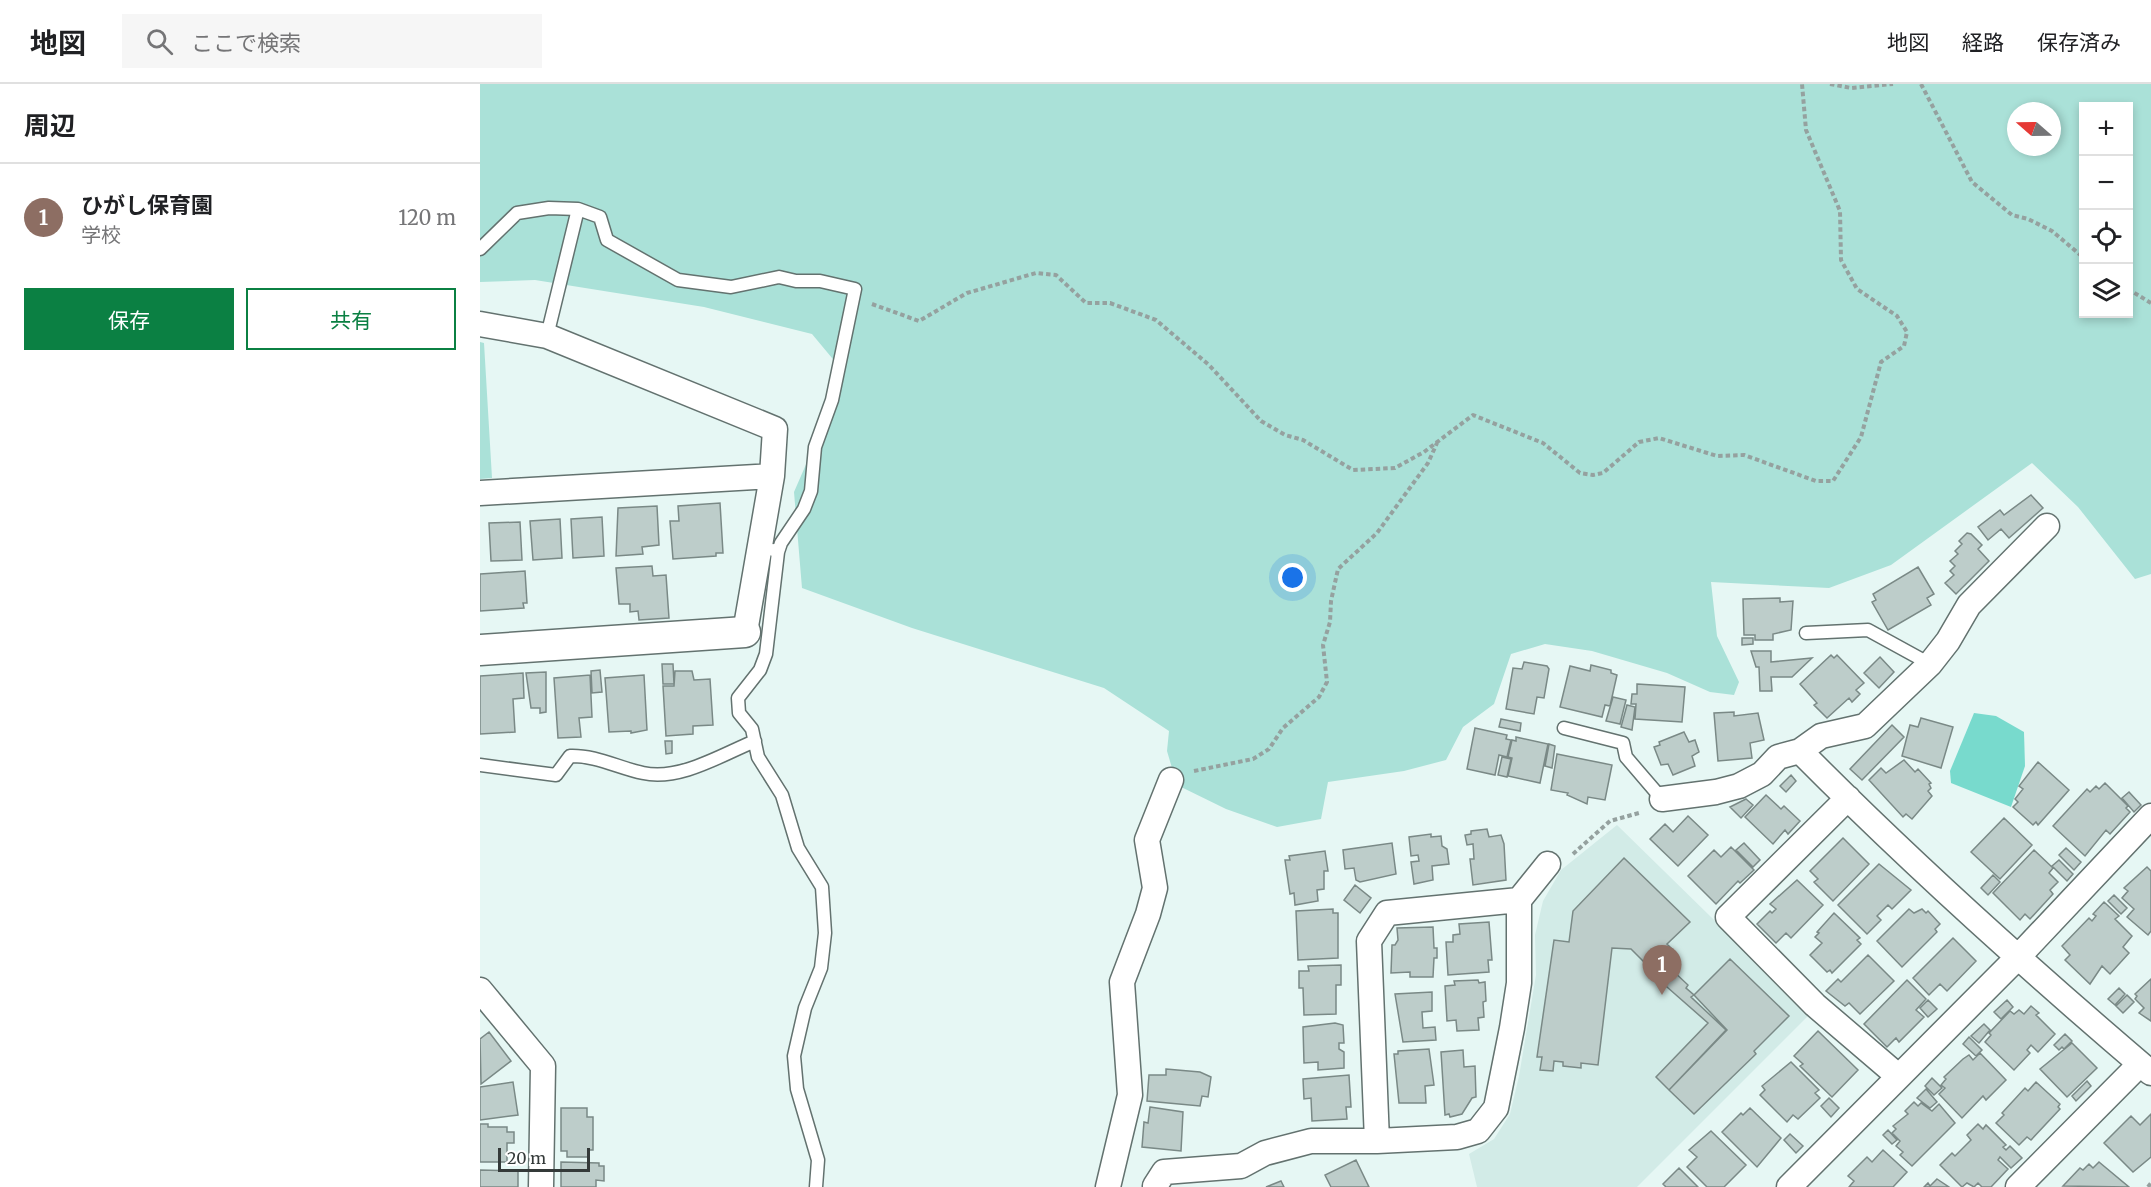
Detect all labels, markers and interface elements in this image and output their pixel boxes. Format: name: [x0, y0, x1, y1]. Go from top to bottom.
search box: [122, 14, 542, 68]
text: 地図: [30, 25, 86, 61]
icon: search: [143, 25, 176, 58]
text: ここで検索: [191, 29, 301, 57]
text: 地図: [1887, 29, 1929, 56]
text: 経路: [1962, 29, 2004, 56]
text: 保存済み: [2037, 29, 2121, 56]
north arrow: [2007, 102, 2061, 156]
map controls: [2079, 102, 2133, 318]
button: +: [2079, 102, 2133, 156]
text: 周辺: [24, 109, 76, 142]
button: −: [2079, 156, 2133, 210]
text: ひがし保育園: [81, 191, 213, 219]
text: 1: [39, 205, 48, 230]
text: 120 m: [398, 205, 456, 230]
button: locate: [2079, 210, 2133, 264]
text: 学校: [81, 222, 121, 247]
button: layers: [2079, 264, 2133, 318]
button: 保存: [24, 288, 234, 350]
button: 共有: [246, 288, 456, 350]
your location: [1278, 563, 1307, 592]
pin: 1: [1642, 946, 1682, 995]
scale bar: [498, 1145, 590, 1172]
text: 20 m: [507, 1148, 546, 1168]

